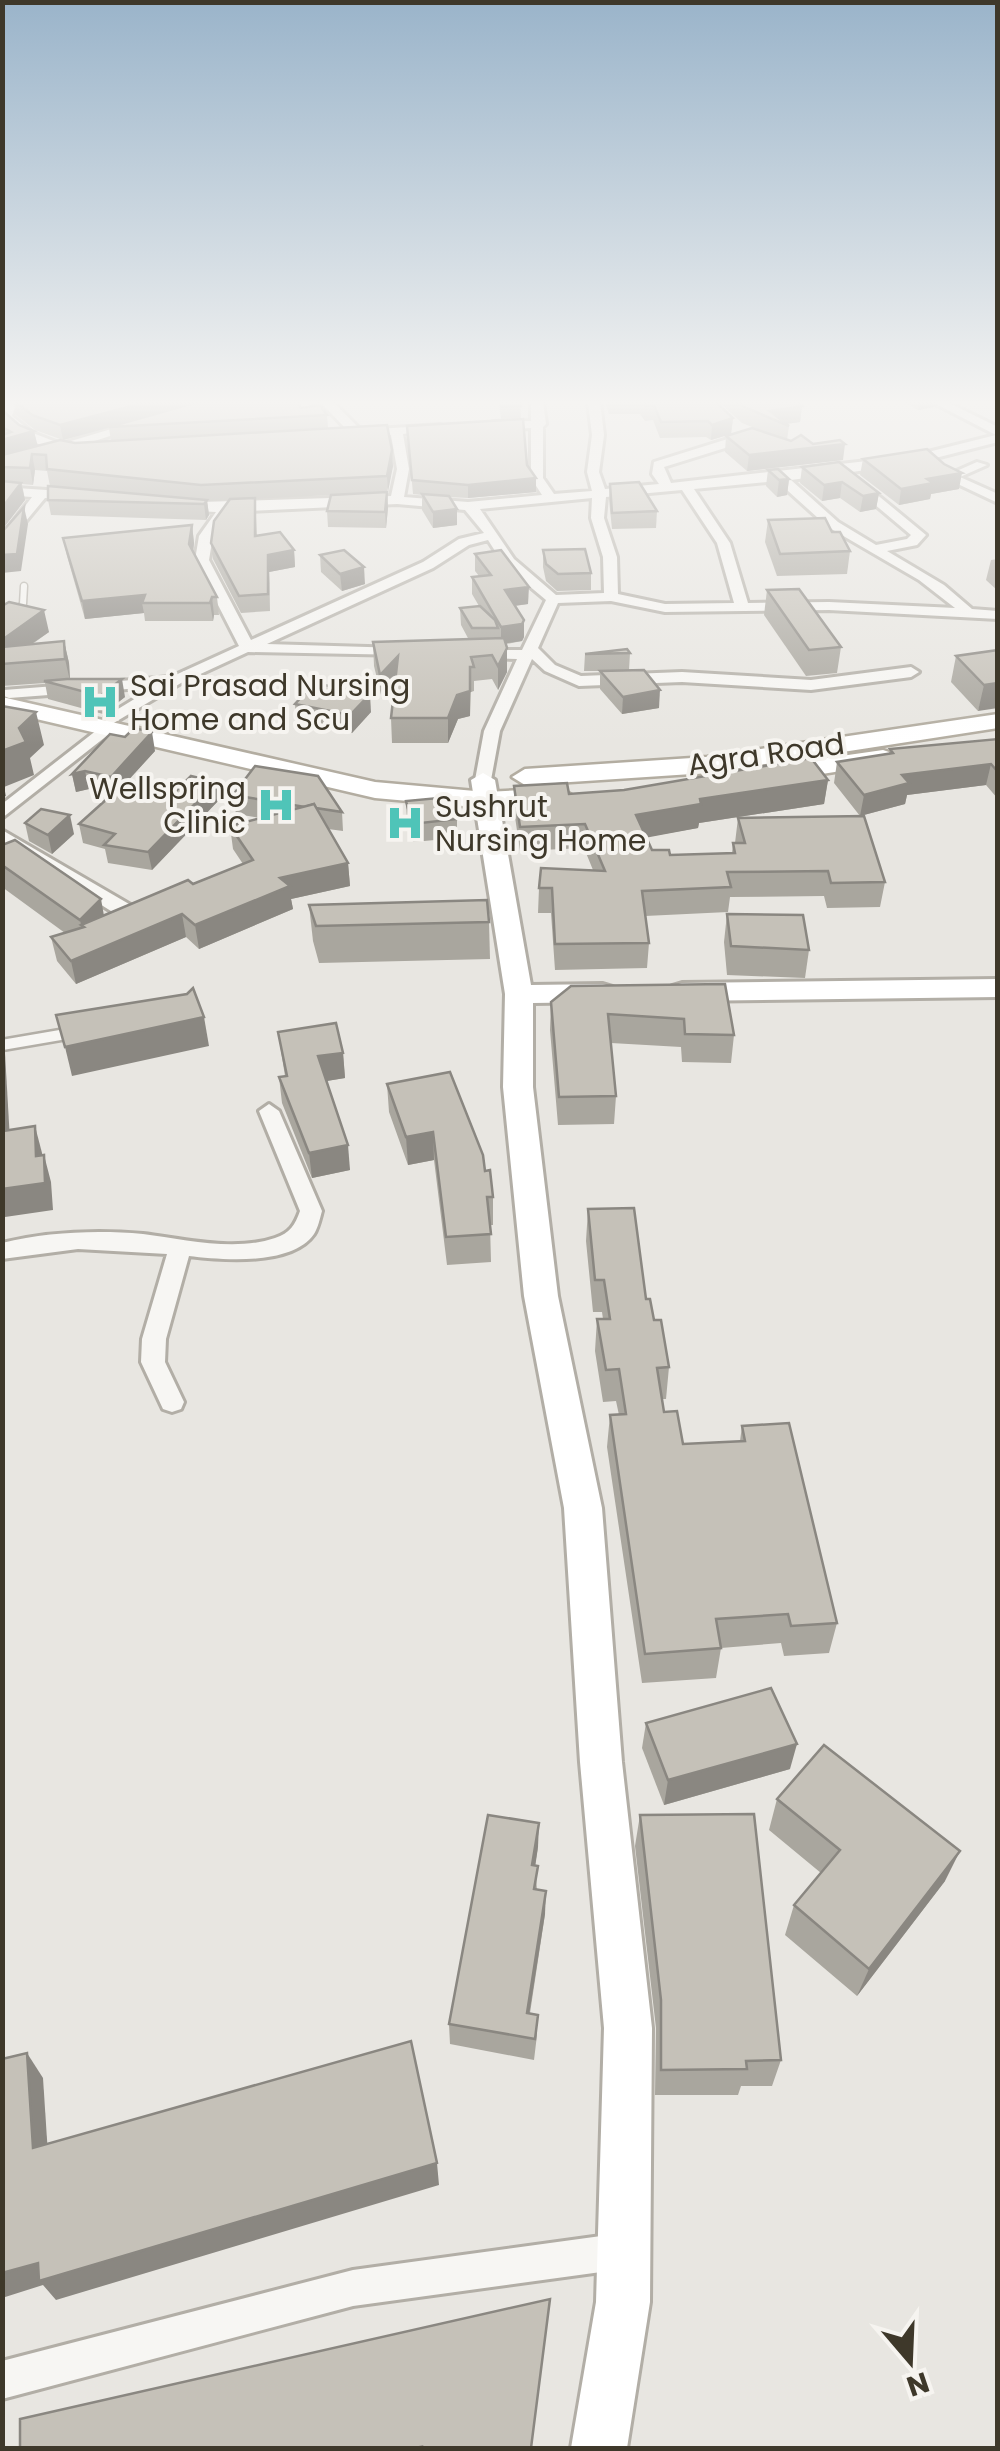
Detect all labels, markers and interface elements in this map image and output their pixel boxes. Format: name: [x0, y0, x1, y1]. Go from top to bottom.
place label: Sai Prasad Nursing Home and Scu: [130, 664, 410, 741]
hospital icon: Sai Prasad Nursing Home and Scu: [79, 681, 121, 723]
street label: Agra Road: [685, 722, 847, 786]
place label: Wellspring Clinic: [89, 767, 246, 844]
hospital icon: Wellspring Clinic: [255, 784, 297, 826]
place label: Sushrut Nursing Home: [435, 785, 646, 862]
hospital icon: Sushrut Nursing Home: [384, 802, 426, 844]
north arrow: [860, 2311, 960, 2411]
text: N: [902, 2362, 934, 2406]

